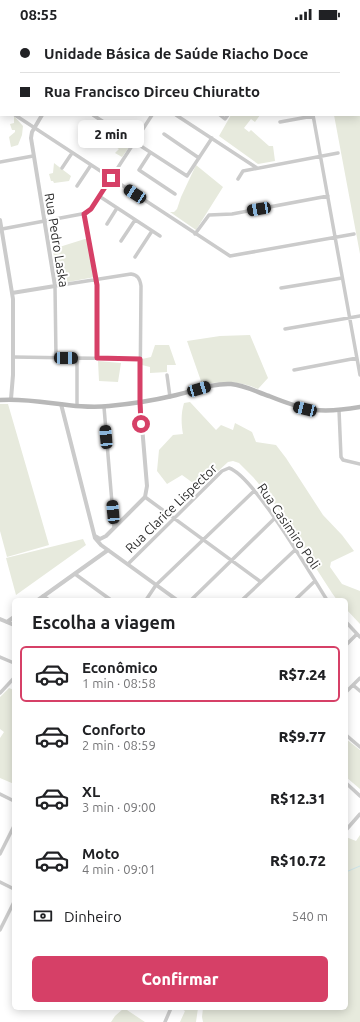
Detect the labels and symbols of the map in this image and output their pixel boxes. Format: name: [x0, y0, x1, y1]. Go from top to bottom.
callout: 2 min: [78, 120, 144, 148]
route end: [102, 169, 120, 187]
car: [122, 182, 148, 206]
street label: Rua Pedro Laska: [43, 192, 71, 288]
car: [246, 201, 272, 217]
car: [54, 352, 78, 364]
car: [186, 380, 212, 398]
car: [292, 400, 318, 418]
route start: [132, 415, 150, 433]
car: [99, 425, 113, 449]
street label: Rua Clarice Lispector: [122, 461, 220, 555]
street label: Rua Casimiro Poli: [255, 480, 323, 572]
car: [106, 500, 120, 524]

